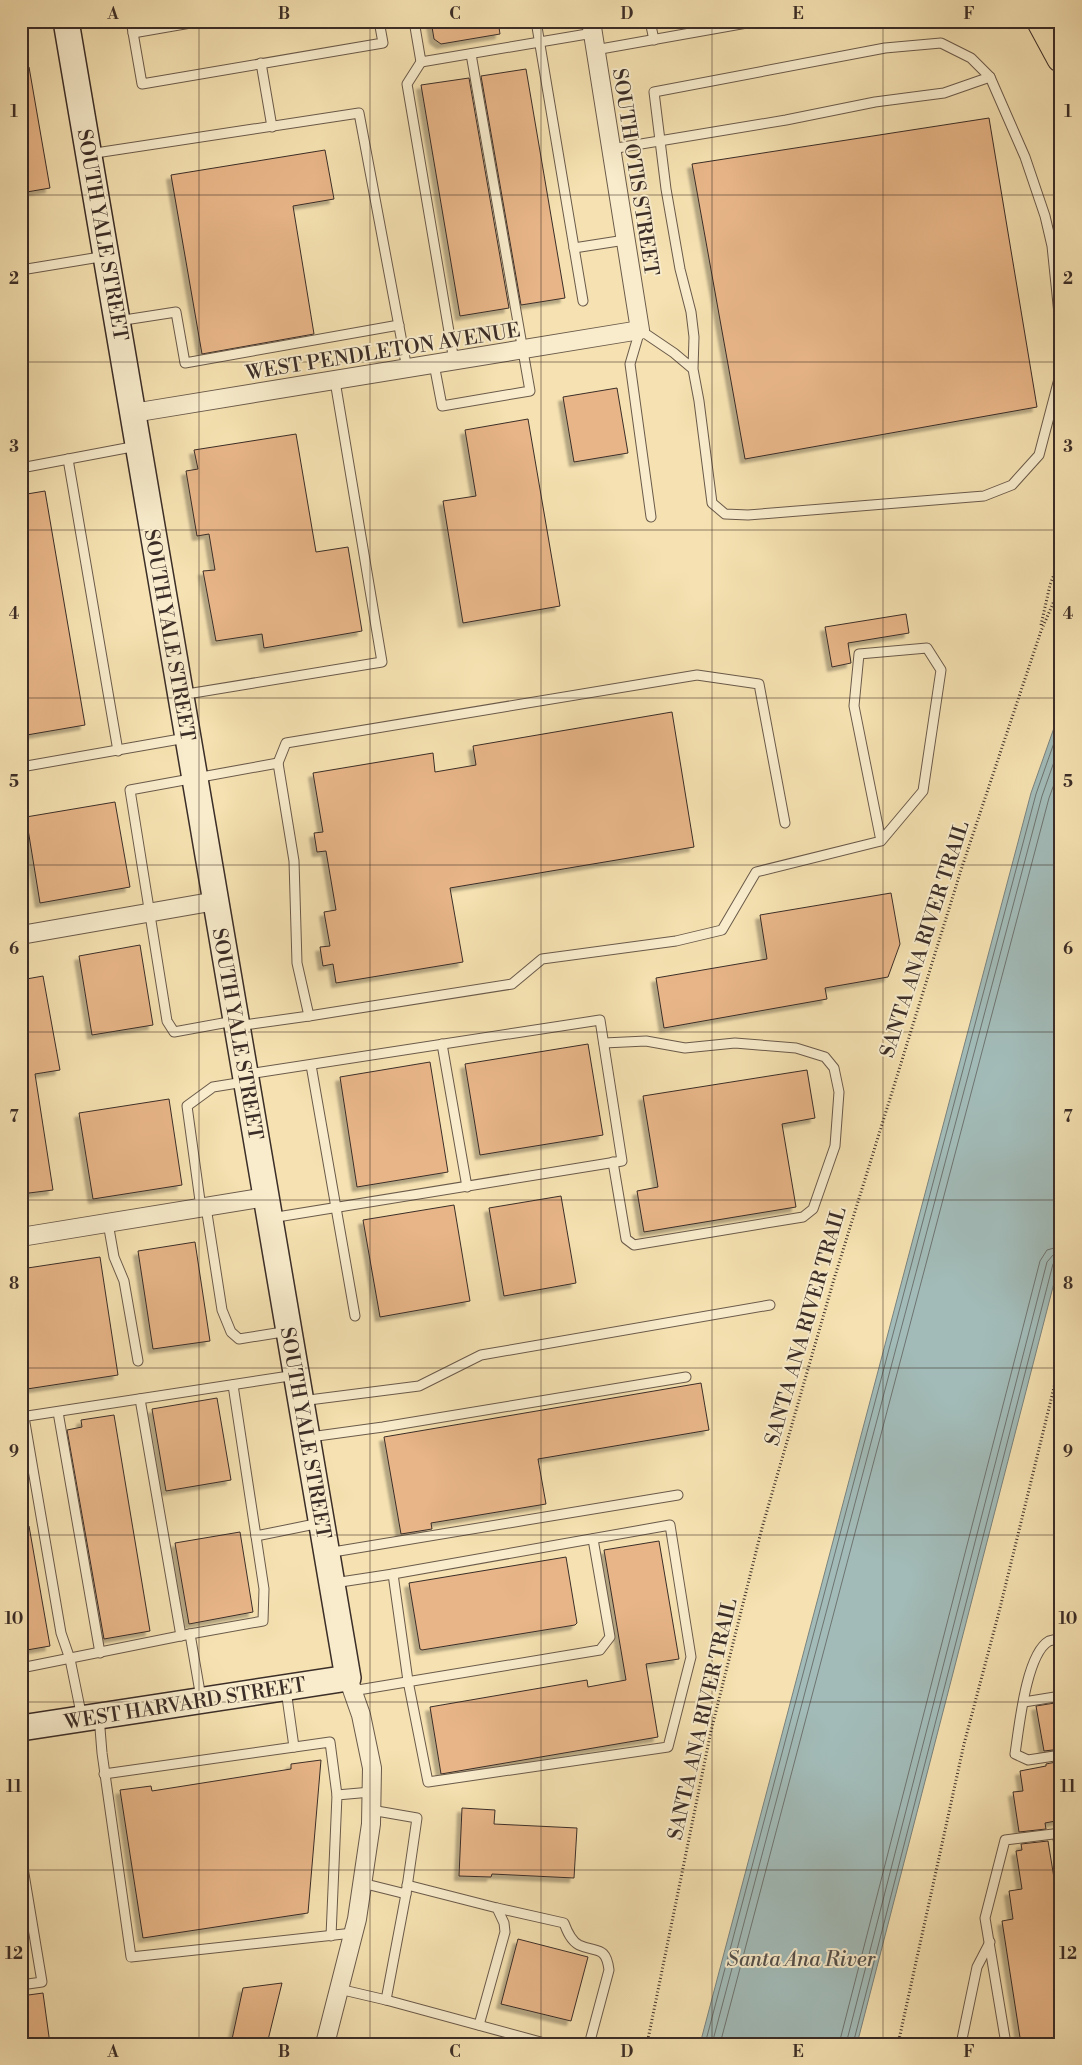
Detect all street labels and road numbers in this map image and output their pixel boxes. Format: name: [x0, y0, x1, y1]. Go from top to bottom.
street label: SOUTH OTIS STREET: [606, 67, 663, 278]
street label: SOUTH YALE STREET: [71, 127, 132, 343]
street label: WEST PENDLETON AVENUE: [243, 318, 522, 387]
street label: SOUTH YALE STREET: [138, 527, 199, 743]
street label: SANTA ANA RIVER TRAIL: [875, 818, 976, 1061]
street label: SOUTH YALE STREET: [206, 926, 267, 1142]
street label: SANTA ANA RIVER TRAIL: [760, 1204, 853, 1449]
street label: SOUTH YALE STREET: [274, 1325, 335, 1541]
street label: SANTA ANA RIVER TRAIL: [663, 1596, 743, 1843]
street label: WEST HARVARD STREET: [62, 1673, 308, 1736]

